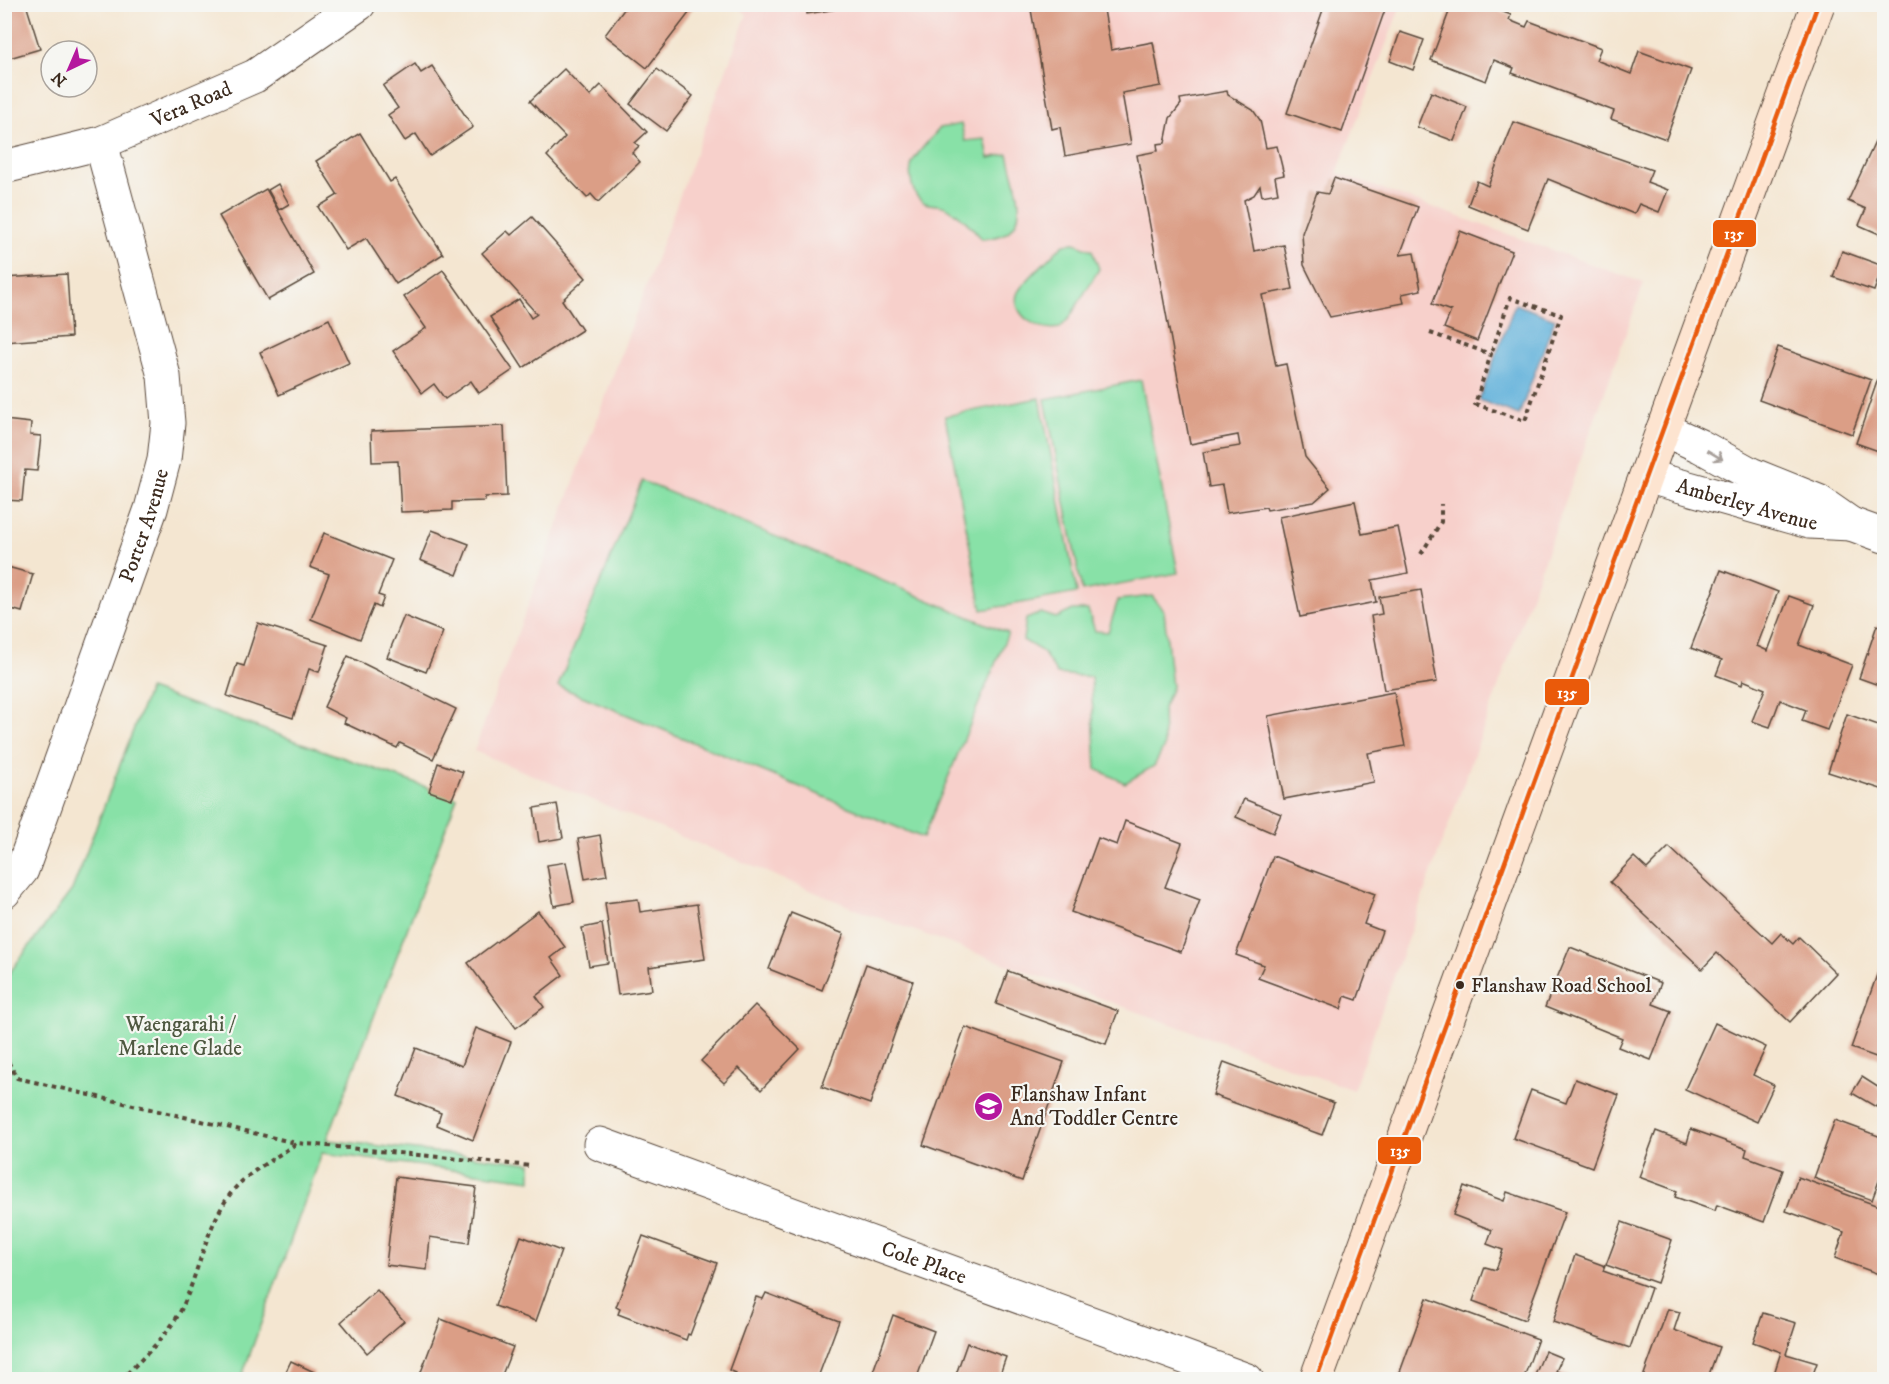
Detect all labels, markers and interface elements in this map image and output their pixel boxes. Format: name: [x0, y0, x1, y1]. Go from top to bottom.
north arrow: [39, 39, 99, 99]
text: N: [48, 67, 71, 91]
street label: Vera Road: [146, 76, 236, 134]
line badge: 135: [1712, 219, 1757, 248]
text: 135: [1724, 224, 1744, 244]
one-way arrow: [1706, 450, 1723, 462]
street label: Porter Avenue: [114, 466, 175, 586]
street label: Amberley Avenue: [1673, 473, 1818, 536]
line badge: 135: [1544, 678, 1590, 706]
text: 135: [1557, 683, 1577, 703]
place label: Flanshaw Road School: [1471, 974, 1651, 999]
marker: Flanshaw Road School: [1454, 979, 1466, 991]
park label: Waengarahi / Marlene Glade: [118, 1012, 242, 1062]
place label: Flanshaw Infant And Toddler Centre: [1010, 1082, 1178, 1132]
school or university icon: Flanshaw Infant And Toddler Centre: [973, 1090, 1005, 1122]
line badge: 135: [1377, 1136, 1422, 1165]
text: 135: [1390, 1141, 1410, 1161]
street label: Cole Place: [878, 1236, 970, 1291]

